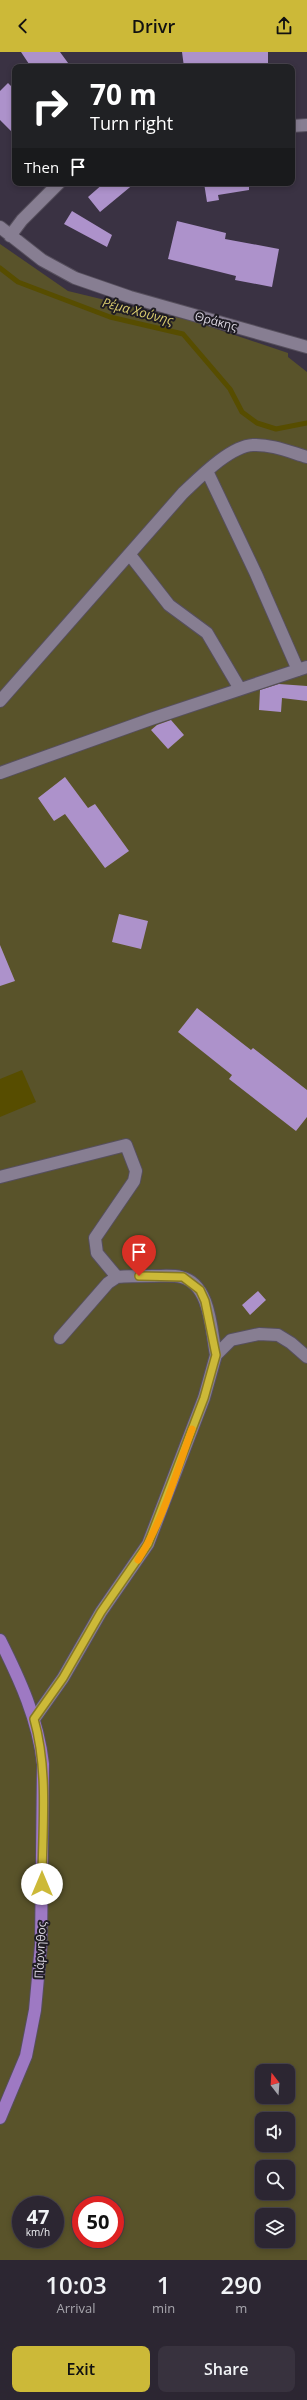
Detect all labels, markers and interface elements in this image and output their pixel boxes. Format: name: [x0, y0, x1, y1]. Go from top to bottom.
text: Drivr: [132, 14, 175, 38]
icon: back: [12, 15, 34, 37]
icon: share: [273, 15, 295, 37]
text: 70 m: [90, 75, 157, 113]
icon: right: [24, 80, 76, 132]
text: Turn right: [90, 111, 173, 135]
icon: arrive: [67, 156, 89, 178]
text: Then: [24, 157, 59, 177]
water label: Ρέμα Χούνης: [100, 293, 176, 329]
street label: Θράκης: [193, 307, 239, 335]
pin: [122, 1235, 156, 1276]
icon: arrive: [128, 1241, 150, 1263]
position arrow: [21, 1863, 63, 1905]
street label: Πάρνηθος: [30, 1921, 50, 1979]
north arrow: [255, 2064, 295, 2104]
map controls: [255, 2064, 295, 2248]
button: sound: [255, 2112, 295, 2152]
button: search: [255, 2160, 295, 2200]
speed limit sign: 50: [72, 2196, 124, 2248]
text: 47: [27, 2203, 49, 2230]
button: layers: [255, 2208, 295, 2248]
text: km/h: [26, 2225, 50, 2239]
text: 10:03: [45, 2268, 107, 2301]
text: 1: [157, 2268, 171, 2301]
text: 290: [221, 2268, 262, 2301]
text: Arrival: [56, 2299, 96, 2317]
text: min: [152, 2299, 175, 2317]
text: m: [235, 2299, 247, 2317]
button: Exit: [12, 2346, 150, 2392]
button: Share: [158, 2346, 295, 2392]

